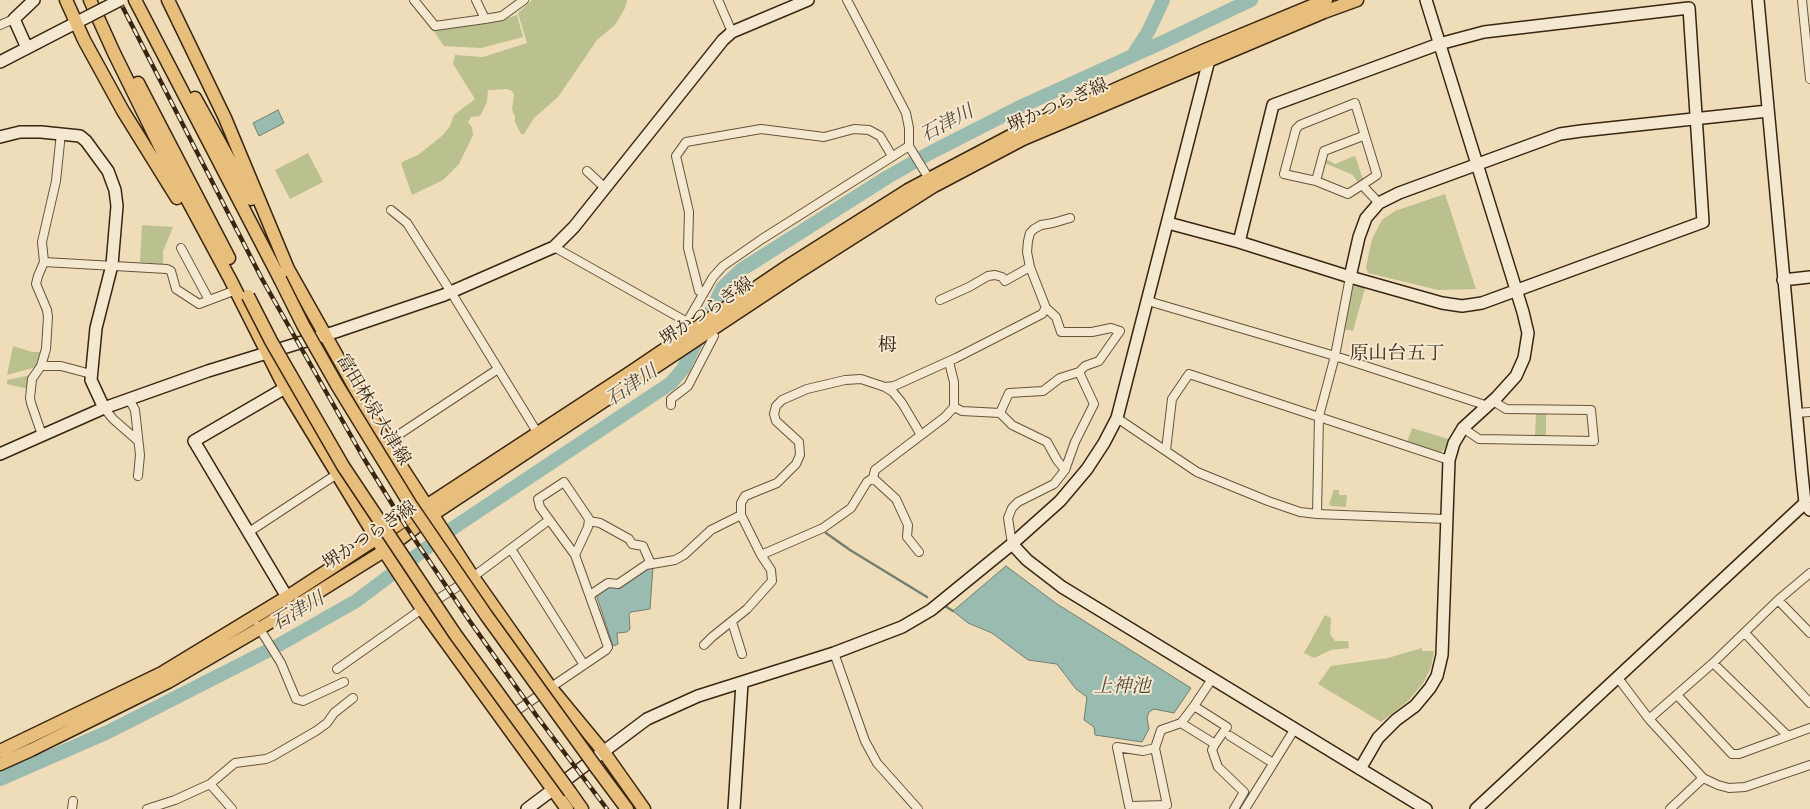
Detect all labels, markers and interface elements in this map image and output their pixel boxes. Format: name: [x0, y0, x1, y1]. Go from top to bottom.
street label: 堺かつらぎ線: [1004, 74, 1112, 138]
water label: 石津川: [916, 101, 978, 147]
street label: 堺かつらぎ線: [656, 273, 758, 351]
district label: 栂: [878, 335, 896, 357]
district label: 原山台五丁: [1350, 343, 1444, 365]
street label: 富田林泉大津線: [331, 350, 415, 470]
water label: 石津川: [602, 361, 662, 411]
street label: 堺かつらぎ線: [319, 497, 421, 575]
water label: 石津川: [268, 588, 328, 636]
water label: 上神池: [1094, 676, 1150, 698]

